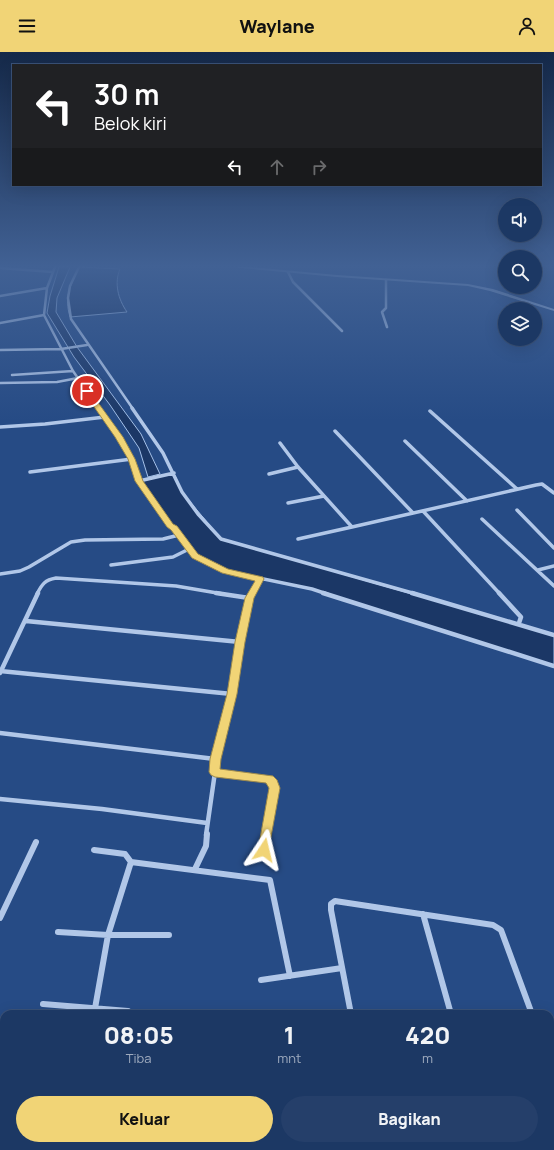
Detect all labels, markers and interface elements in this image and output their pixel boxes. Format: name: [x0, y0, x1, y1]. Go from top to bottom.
text: Waylane: [239, 14, 315, 38]
icon: menu: [16, 15, 38, 37]
icon: person: [516, 15, 538, 37]
text: 30 m: [94, 75, 159, 113]
icon: left: [28, 80, 80, 132]
text: Belok kiri: [94, 111, 167, 135]
icon: left: [224, 156, 246, 178]
icon: ahead: [266, 156, 288, 178]
icon: right: [308, 156, 330, 178]
map controls: [498, 198, 542, 346]
button: sound: [498, 198, 542, 242]
button: search: [498, 250, 542, 294]
button: layers: [498, 302, 542, 346]
pin: [70, 374, 104, 408]
icon: arrive: [76, 380, 98, 402]
position arrow: [243, 829, 285, 871]
text: 08:05: [104, 1018, 174, 1051]
text: 1: [284, 1018, 295, 1051]
text: 420: [405, 1018, 450, 1051]
text: Tiba: [126, 1049, 152, 1067]
text: mnt: [277, 1049, 301, 1067]
text: m: [422, 1049, 433, 1067]
button: Keluar: [16, 1096, 273, 1142]
button: Bagikan: [281, 1096, 538, 1142]

